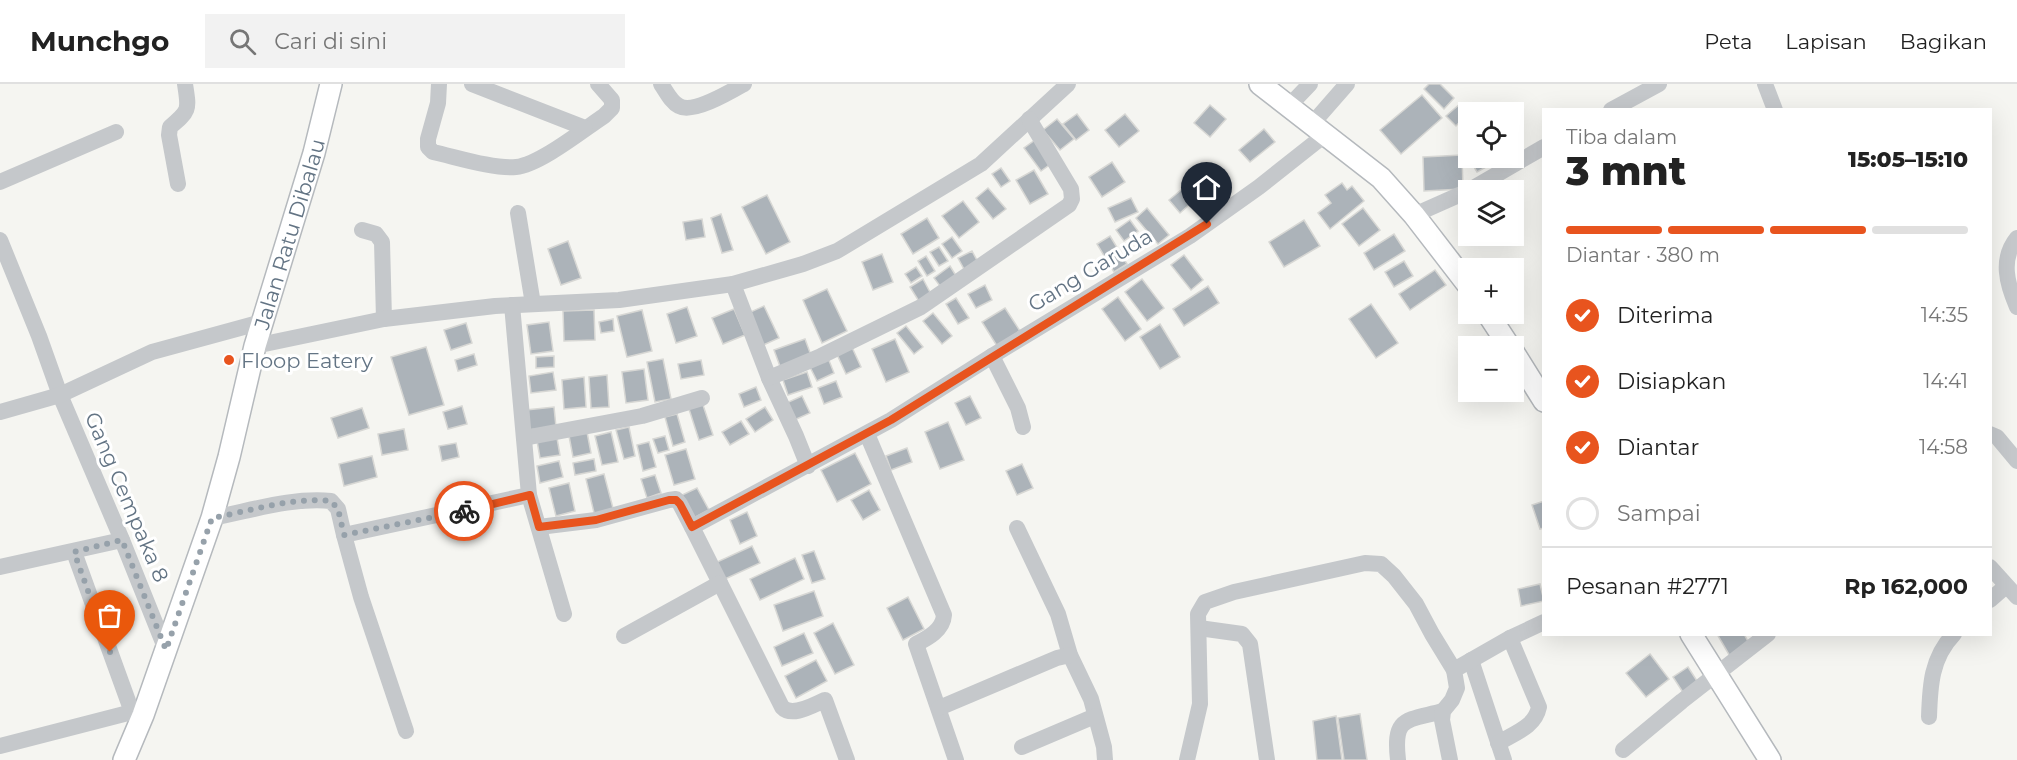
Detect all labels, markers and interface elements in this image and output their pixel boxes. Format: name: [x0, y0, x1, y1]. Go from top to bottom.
search box: [205, 14, 625, 68]
text: Munchgo: [30, 24, 169, 58]
icon: search: [226, 25, 259, 58]
text: Cari di sini: [274, 28, 387, 55]
text: Peta: [1704, 29, 1752, 54]
text: Lapisan: [1785, 29, 1867, 54]
text: Bagikan: [1900, 29, 1987, 54]
map controls: [1458, 102, 1524, 402]
button: locate: [1458, 102, 1524, 168]
text: Tiba dalam: [1566, 125, 1677, 149]
street label: Jalan Ratu Dibalau: [248, 136, 330, 333]
text: 15:05–15:10: [1848, 146, 1968, 173]
text: 3 mnt: [1566, 147, 1686, 195]
pin: [1181, 162, 1232, 224]
icon: home: [1190, 171, 1223, 204]
button: layers: [1458, 180, 1524, 246]
street label: Gang Garuda: [1023, 223, 1157, 317]
text: Diantar · 380 m: [1566, 243, 1720, 267]
button: +: [1458, 258, 1524, 324]
icon: check: [1566, 299, 1599, 332]
text: Diterima: [1617, 302, 1714, 329]
text: 14:35: [1921, 303, 1968, 327]
button: −: [1458, 336, 1524, 402]
place label: Floop Eatery: [241, 348, 373, 373]
marker: Floop Eatery: [222, 353, 236, 367]
icon: check: [1566, 365, 1599, 398]
text: Disiapkan: [1617, 368, 1726, 395]
text: 14:41: [1923, 369, 1968, 393]
street label: Gang Cempaka 8: [80, 408, 174, 586]
icon: check: [1566, 431, 1599, 464]
text: Diantar: [1617, 434, 1699, 461]
text: 14:58: [1919, 435, 1968, 459]
courier: [434, 481, 494, 541]
icon: bike: [448, 495, 481, 528]
text: Sampai: [1617, 500, 1701, 527]
text: Pesanan #2771: [1566, 573, 1729, 600]
text: Rp 162,000: [1844, 573, 1968, 600]
pin: [84, 590, 135, 652]
icon: bag: [93, 599, 126, 632]

